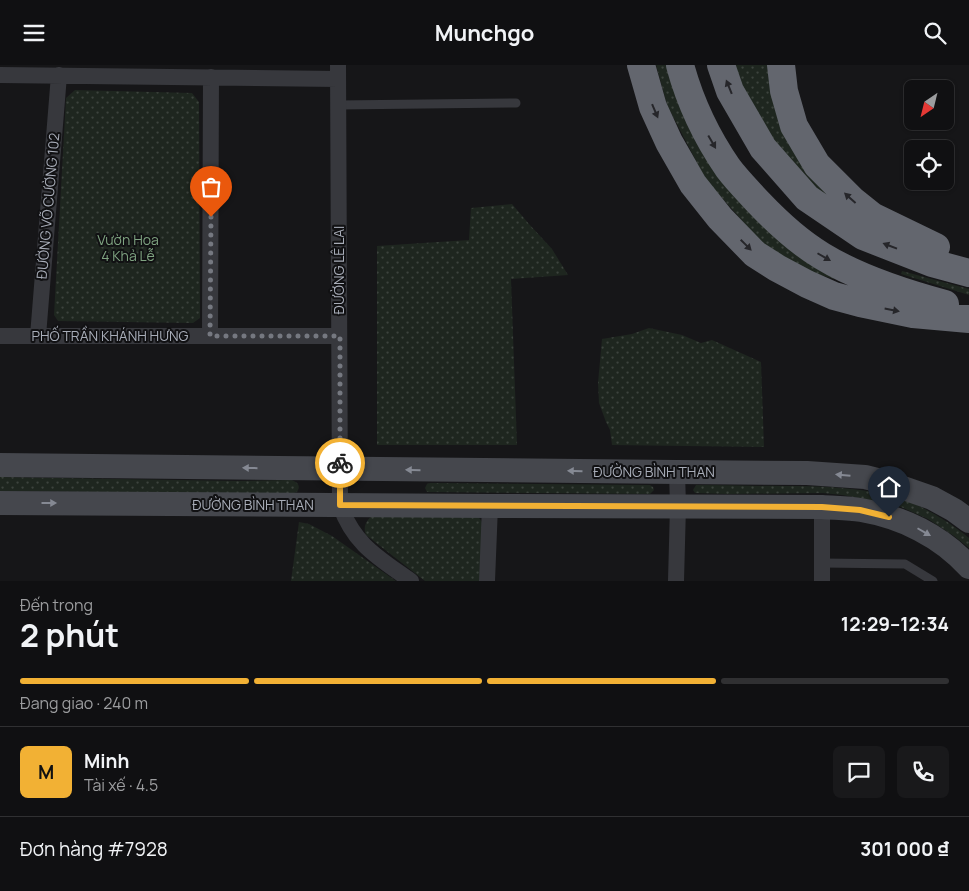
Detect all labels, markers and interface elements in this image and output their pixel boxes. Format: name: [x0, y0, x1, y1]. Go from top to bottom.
text: Munchgo: [435, 18, 534, 48]
icon: menu: [20, 19, 48, 47]
icon: search: [921, 19, 949, 47]
one-way arrow: [725, 80, 733, 94]
north arrow: [904, 80, 954, 130]
map controls: [904, 80, 954, 190]
one-way arrow: [651, 104, 659, 119]
street label: ĐƯỜNG VÕ CƯỜNG 102: [32, 132, 63, 280]
one-way arrow: [708, 135, 716, 149]
button: locate: [904, 140, 954, 190]
pin: [190, 166, 232, 217]
icon: bag: [197, 173, 225, 201]
one-way arrow: [845, 192, 857, 204]
street label: ĐƯỜNG LÊ LAI: [329, 226, 348, 314]
park label: Vườn Hoa 4 Khả Lễ: [97, 230, 159, 265]
one-way arrow: [740, 238, 752, 250]
one-way arrow: [882, 242, 897, 249]
one-way arrow: [818, 253, 831, 262]
one-way arrow: [884, 306, 900, 314]
street label: PHỐ TRẦN KHÁNH HƯNG: [32, 325, 189, 345]
courier: [315, 438, 365, 488]
icon: bike: [326, 449, 354, 477]
street label: ĐƯỜNG BÌNH THAN: [593, 462, 715, 481]
one-way arrow: [242, 464, 258, 472]
one-way arrow: [404, 466, 420, 474]
pin: [868, 466, 910, 517]
one-way arrow: [567, 467, 583, 475]
one-way arrow: [834, 471, 850, 479]
icon: home: [875, 473, 903, 501]
street label: ĐƯỜNG BÌNH THAN: [192, 495, 314, 514]
one-way arrow: [41, 499, 57, 507]
one-way arrow: [918, 528, 931, 537]
text: Đến trong: [20, 594, 93, 616]
text: 12:29–12:34: [841, 611, 949, 637]
text: 2 phút: [20, 613, 119, 657]
text: Đang giao · 240 m: [20, 692, 148, 714]
button: chat: [833, 746, 885, 798]
button: phone: [897, 746, 949, 798]
text: Minh: [84, 748, 129, 774]
text: M: [38, 759, 54, 785]
text: Tài xế · 4.5: [84, 774, 158, 796]
text: Đơn hàng #7928: [20, 836, 168, 862]
text: 301 000 ₫: [860, 836, 949, 862]

